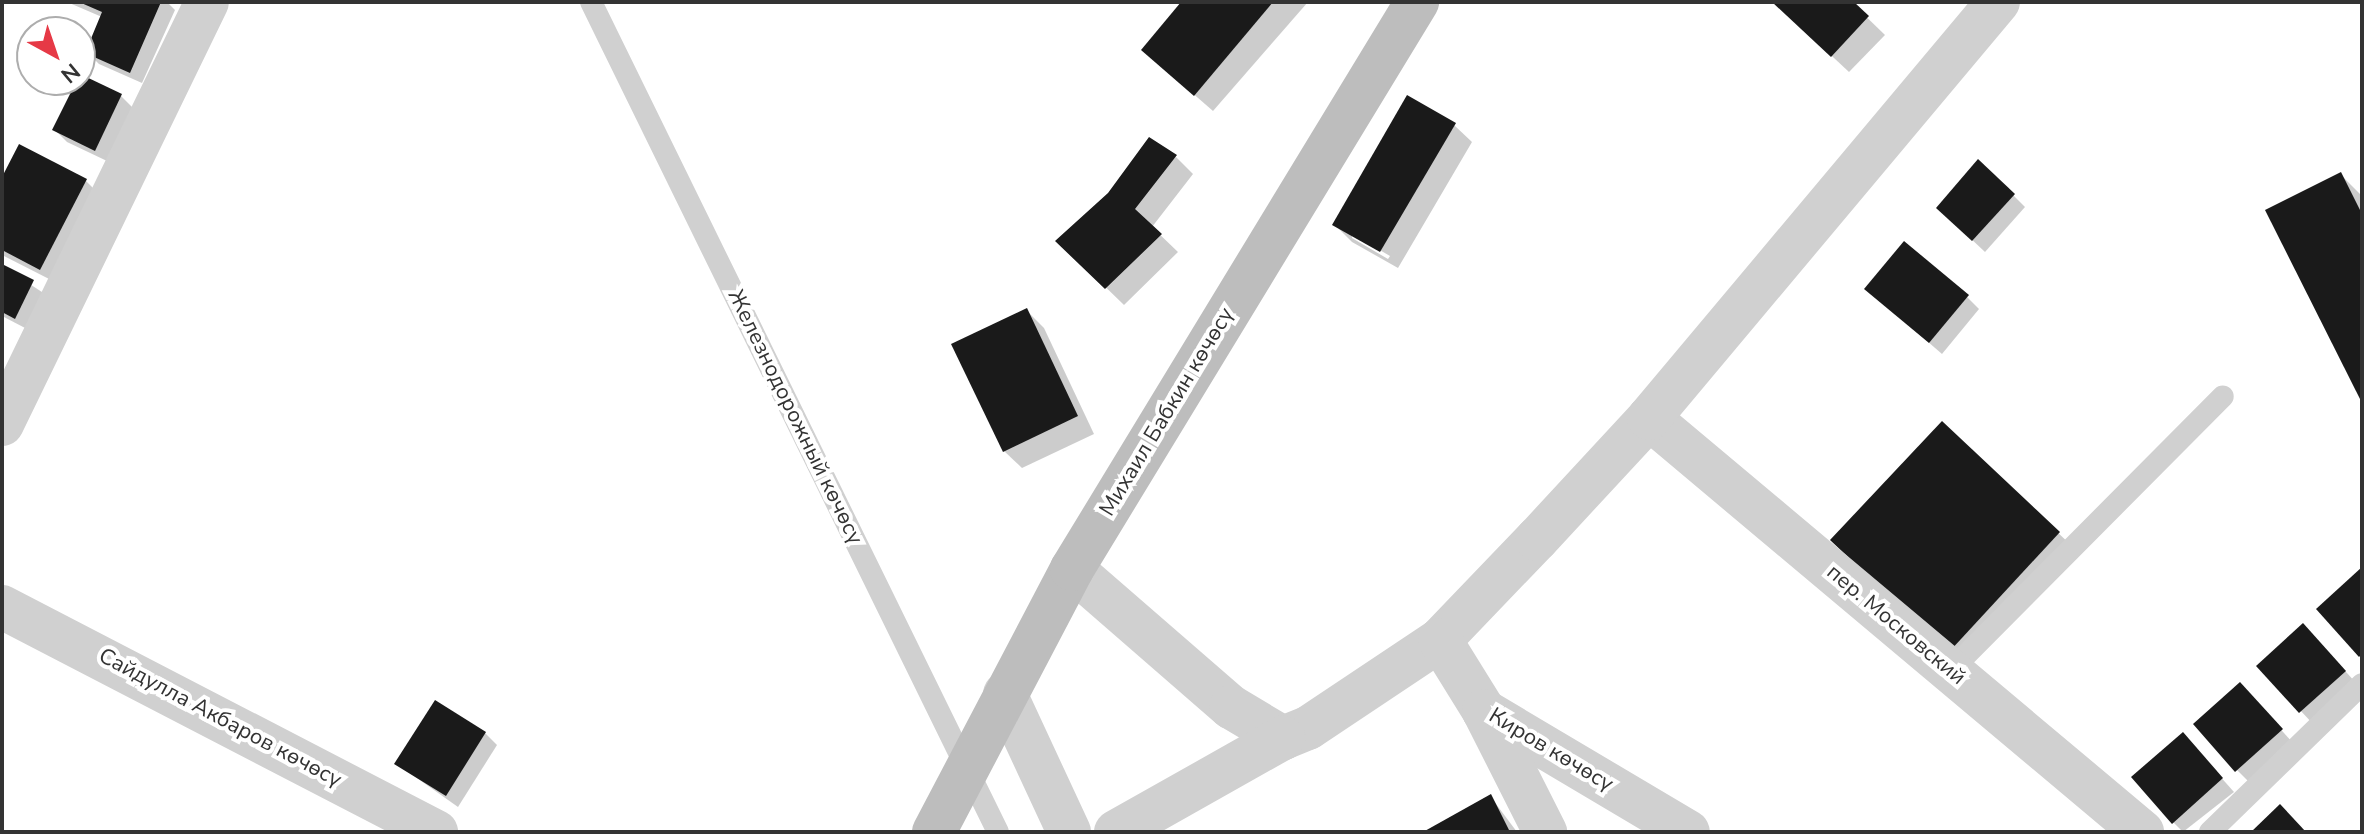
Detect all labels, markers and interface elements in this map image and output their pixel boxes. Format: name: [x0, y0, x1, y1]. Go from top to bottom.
north arrow: [16, 16, 96, 96]
text: N: [54, 56, 86, 90]
street label: Железнодорожный көчөсү: [722, 285, 868, 549]
street label: Михаил Бабкин көчөсү: [1094, 303, 1240, 521]
street label: пер. Московский: [1821, 559, 1971, 691]
street label: Сайдулла Акбаров көчөсү: [94, 643, 346, 793]
street label: Киров көчөсү: [1484, 702, 1618, 798]

